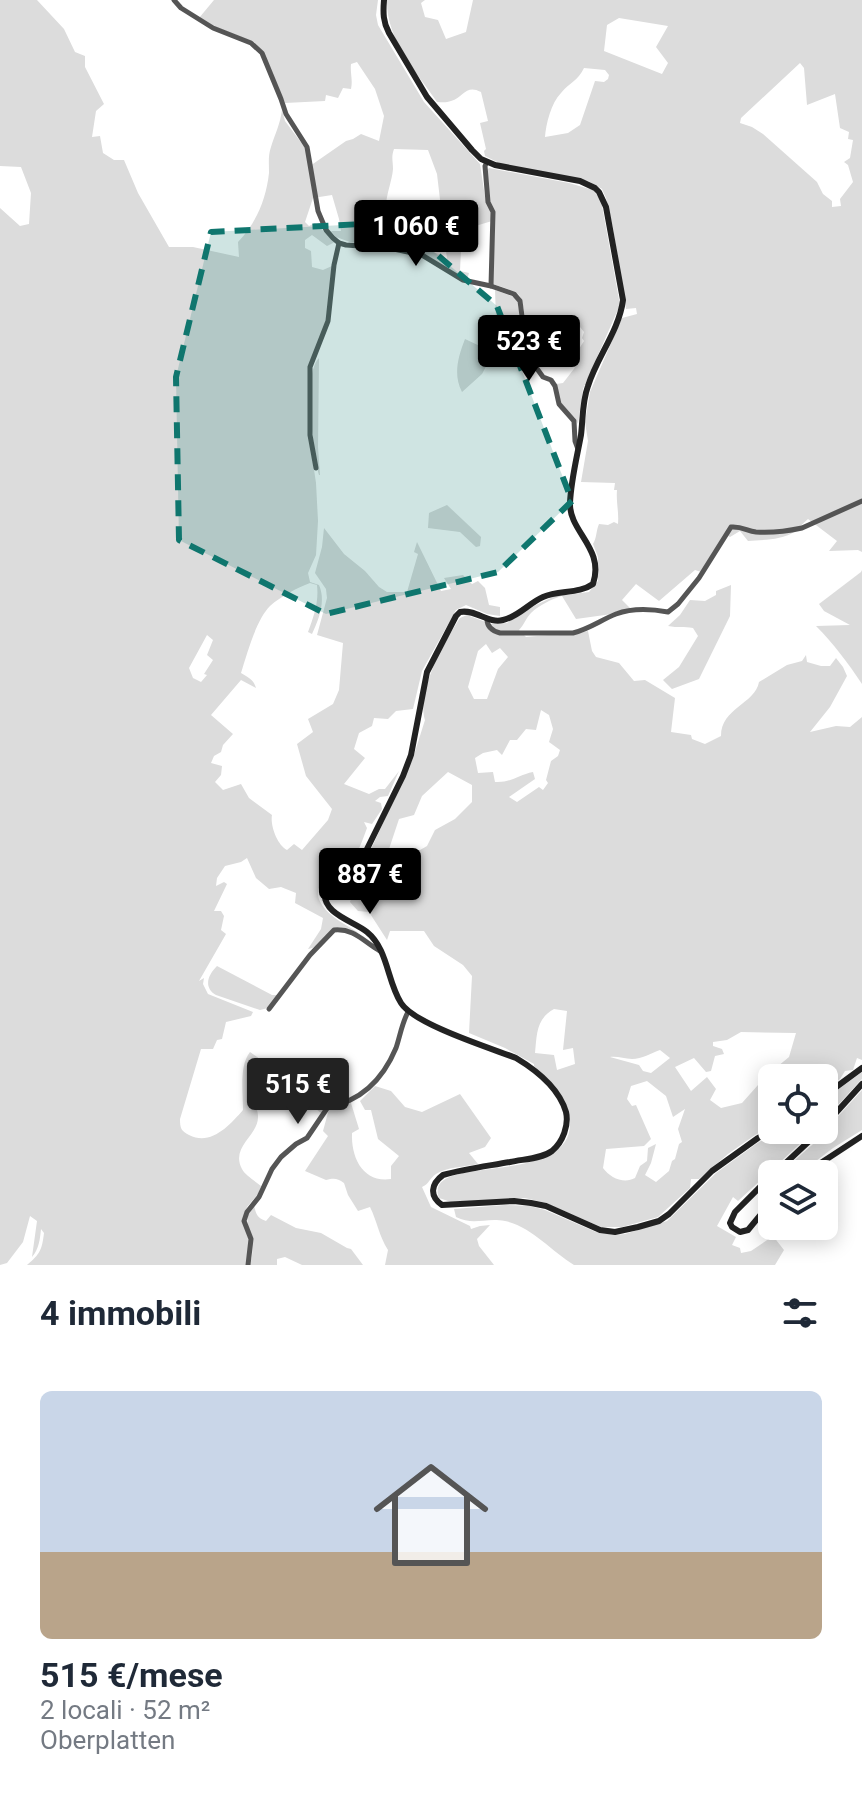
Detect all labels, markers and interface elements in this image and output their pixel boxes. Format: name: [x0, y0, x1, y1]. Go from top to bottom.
pin: 1 060 €: [342, 200, 490, 268]
text: 1 060 €: [372, 211, 460, 241]
pin: 523 €: [473, 315, 585, 383]
text: 523 €: [496, 326, 562, 356]
pin: 887 €: [314, 848, 426, 916]
text: 887 €: [337, 859, 403, 889]
pin: 515 €: [242, 1058, 354, 1126]
map controls: [758, 1064, 838, 1240]
button: locate: [758, 1064, 838, 1144]
text: 515 €: [265, 1069, 331, 1099]
button: layers: [758, 1160, 838, 1240]
icon: filters: [778, 1291, 822, 1335]
text: 4 immobili: [40, 1293, 201, 1333]
icon: home: [359, 1443, 503, 1587]
text: 515 €/mese: [40, 1655, 223, 1695]
text: 2 locali · 52 m²: [40, 1695, 210, 1725]
text: Oberplatten: [40, 1725, 175, 1755]

